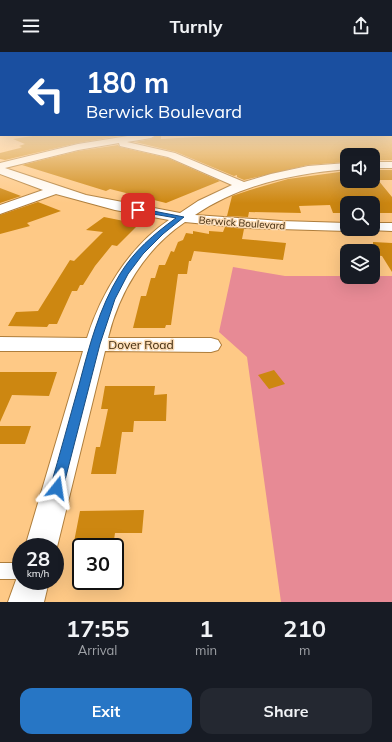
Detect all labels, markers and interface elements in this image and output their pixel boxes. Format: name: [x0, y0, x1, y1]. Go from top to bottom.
icon: menu: [20, 15, 42, 37]
text: Turnly: [170, 15, 222, 38]
icon: share: [350, 15, 372, 37]
text: 180 m: [86, 65, 169, 100]
icon: left: [20, 68, 72, 120]
text: Berwick Boulevard: [86, 100, 242, 123]
map controls: [340, 148, 380, 284]
button: sound: [340, 148, 380, 188]
pin: [121, 193, 155, 227]
button: search: [340, 196, 380, 236]
icon: arrive: [127, 199, 149, 221]
street label: Berwick Boulevard: [198, 213, 286, 233]
button: layers: [340, 244, 380, 284]
street label: Dover Road: [108, 337, 174, 352]
position arrow: [36, 467, 78, 509]
speed limit sign: 30: [72, 538, 124, 590]
text: 28: [26, 546, 50, 571]
text: km/h: [27, 567, 49, 580]
text: 17:55: [66, 613, 129, 643]
text: 1: [199, 613, 213, 643]
text: 210: [283, 613, 326, 643]
text: Arrival: [78, 642, 117, 658]
text: min: [195, 642, 217, 658]
text: m: [299, 642, 310, 658]
button: Exit: [20, 688, 192, 734]
button: Share: [200, 688, 372, 734]

